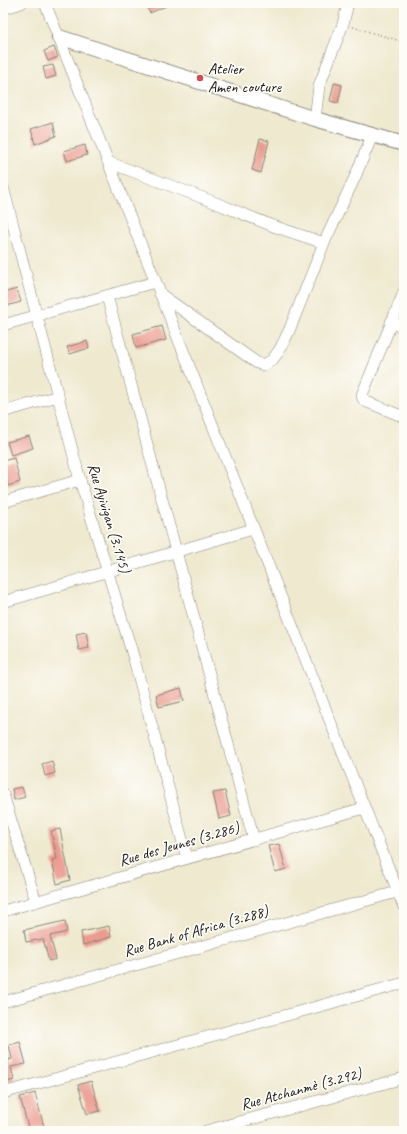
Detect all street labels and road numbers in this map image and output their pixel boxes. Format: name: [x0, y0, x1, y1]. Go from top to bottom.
street label: Rue Ayivigan (3.145): [83, 461, 135, 576]
street label: Rue des Jeunes (3.286): [117, 817, 242, 871]
street label: Rue Bank of Africa (3.288): [121, 901, 271, 961]
street label: Rue Atchanmè (3.292): [238, 1063, 364, 1115]

